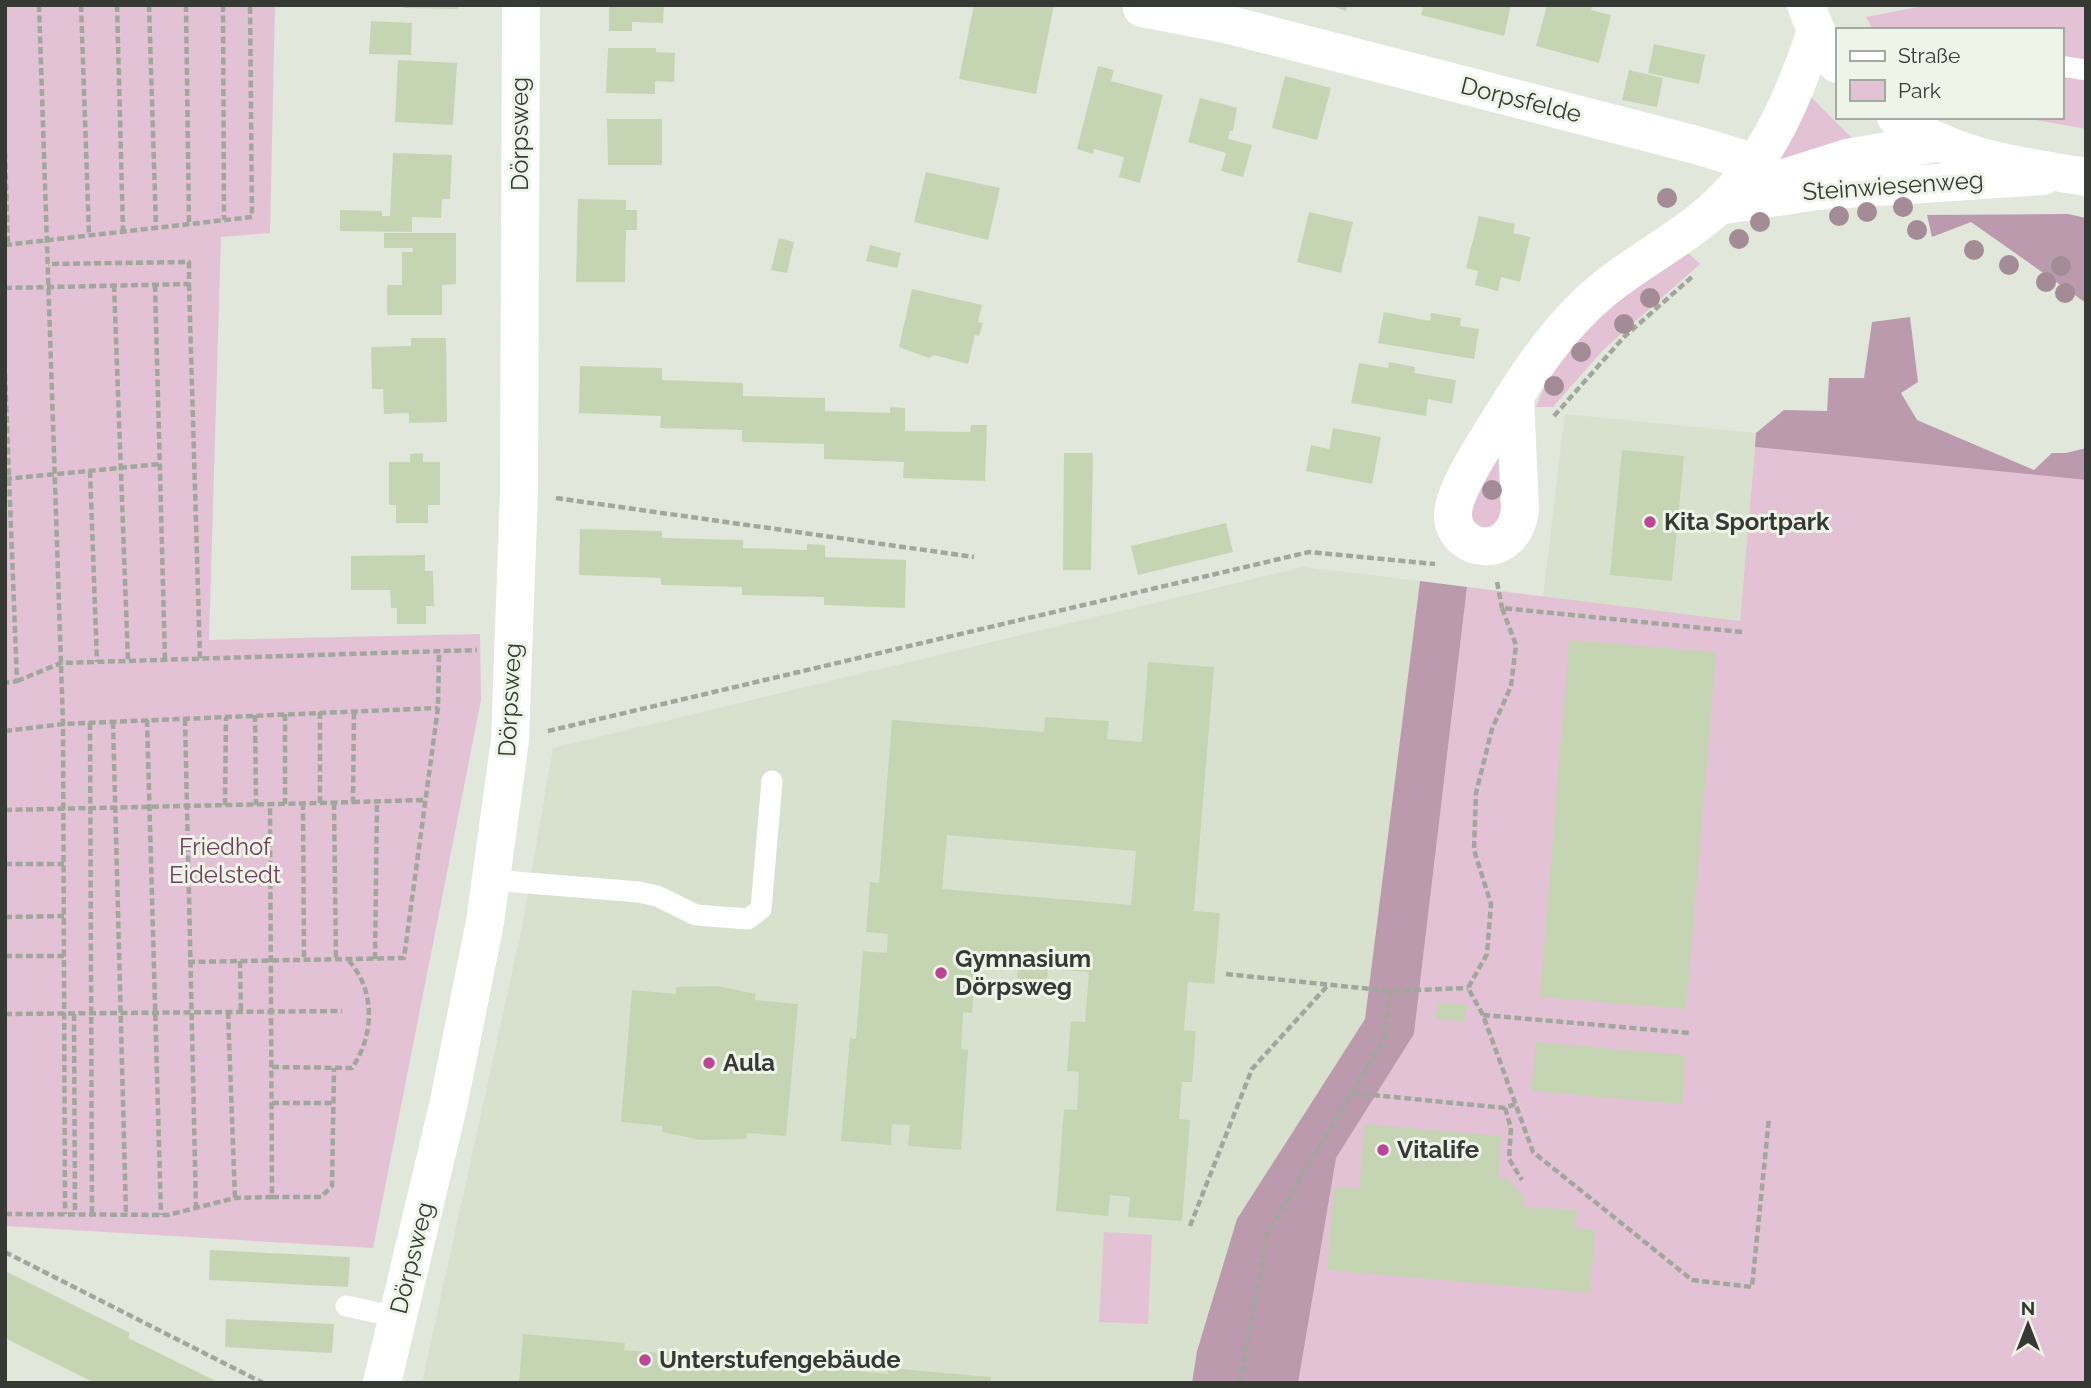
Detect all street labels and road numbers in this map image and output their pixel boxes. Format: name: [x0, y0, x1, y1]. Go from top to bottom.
street label: Dorpsfelde: [1458, 71, 1585, 129]
street label: Dörpsweg: [505, 77, 534, 191]
street label: Steinwiesenweg: [1801, 165, 1985, 206]
street label: Dörpsweg: [492, 642, 527, 758]
street label: Dörpsweg: [384, 1199, 439, 1317]

